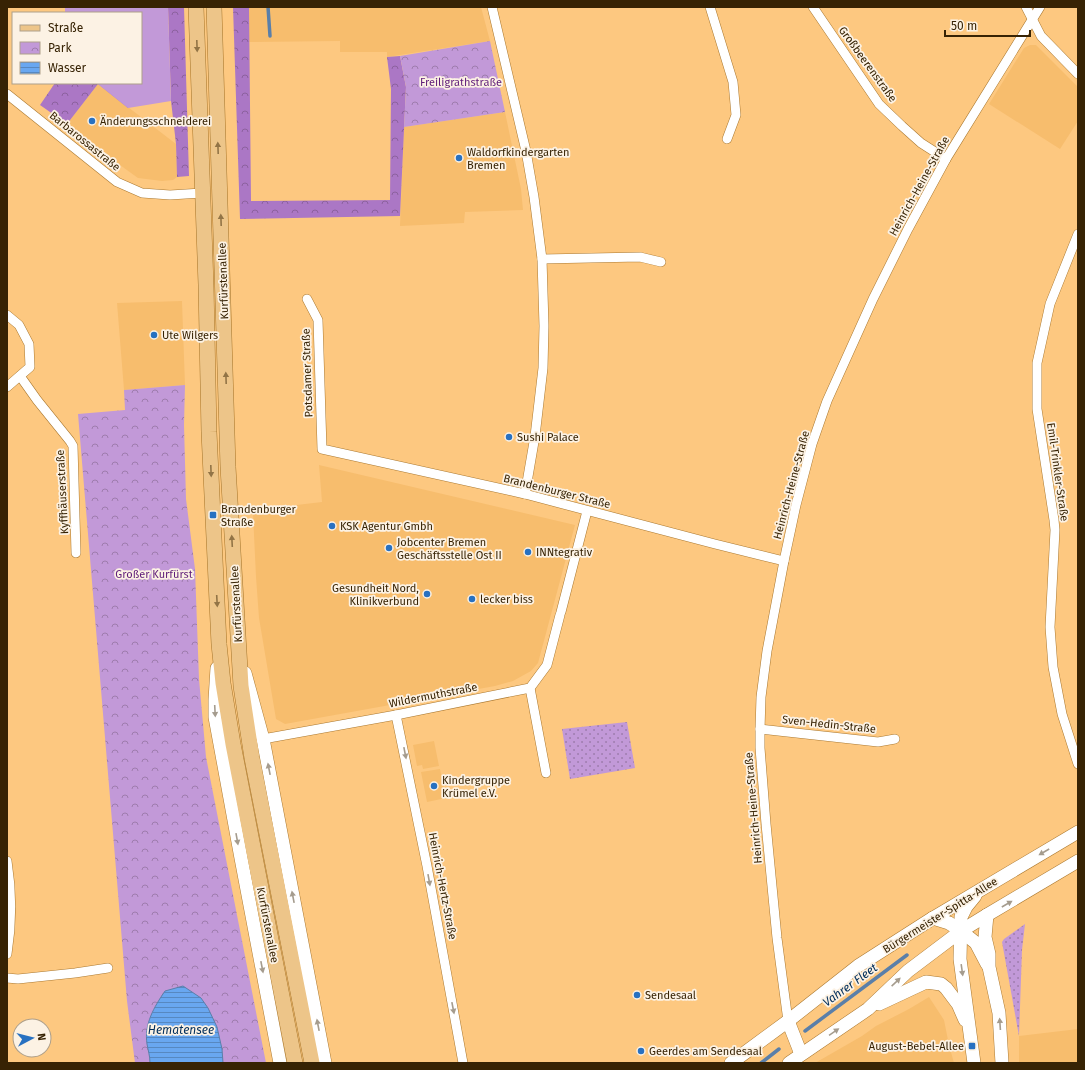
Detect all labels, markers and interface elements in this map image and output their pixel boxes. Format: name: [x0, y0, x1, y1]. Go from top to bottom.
legend: [12, 12, 142, 84]
scale bar: [945, 12, 1030, 38]
text: 50 m: [951, 19, 977, 33]
text: Straße: [48, 21, 83, 35]
street label: Großbeerenstraße: [836, 24, 899, 105]
one-way arrow: [194, 40, 200, 53]
text: Park: [48, 41, 72, 55]
text: Wasser: [48, 61, 87, 75]
park label: Freiligrathstraße: [420, 76, 502, 89]
street label: Barbarossastraße: [47, 109, 123, 174]
place label: Änderungsschneiderei: [100, 114, 211, 128]
marker: Änderungsschneiderei: [87, 116, 97, 126]
street label: Heinrich-Heine-Straße: [887, 134, 952, 238]
one-way arrow: [215, 142, 222, 154]
place label: Waldorfkindergarten Bremen: [467, 146, 570, 172]
marker: Waldorfkindergarten Bremen: [454, 153, 464, 163]
one-way arrow: [217, 214, 224, 226]
street label: Kurfürstenallee: [216, 242, 231, 320]
street label: Potsdamer Straße: [299, 328, 316, 418]
place label: Ute Wilgers: [162, 329, 218, 342]
marker: Ute Wilgers: [149, 330, 159, 340]
one-way arrow: [222, 372, 229, 384]
street label: Emil-Trinkler-Straße: [1044, 422, 1071, 522]
street label: Heinrich-Heine-Straße: [771, 429, 812, 541]
place label: Sushi Palace: [517, 431, 579, 444]
marker: Sushi Palace: [504, 432, 514, 442]
street label: Kyffhäuserstraße: [54, 449, 71, 535]
one-way arrow: [208, 465, 214, 478]
street label: Brandenburger Straße: [502, 472, 612, 511]
place label: Brandenburger Straße: [221, 503, 297, 529]
marker: Brandenburger Straße: [208, 510, 218, 520]
place label: KSK Agentur Gmbh: [340, 520, 433, 533]
marker: KSK Agentur Gmbh: [327, 521, 337, 531]
one-way arrow: [229, 535, 236, 547]
place label: Jobcenter Bremen Geschäftsstelle Ost II: [397, 536, 502, 562]
marker: Jobcenter Bremen Geschäftsstelle Ost II: [384, 543, 394, 553]
place label: INNtegrativ: [536, 546, 593, 559]
marker: INNtegrativ: [523, 547, 533, 557]
street label: Kurfürstenallee: [228, 565, 245, 643]
park label: Großer Kurfürst: [115, 568, 193, 581]
place label: Gesundheit Nord, Klinikverbund: [332, 582, 419, 608]
marker: Gesundheit Nord, Klinikverbund: [422, 589, 432, 599]
place label: lecker biss: [480, 593, 533, 606]
marker: lecker biss: [467, 594, 477, 604]
one-way arrow: [214, 595, 220, 608]
street label: Wildermuthstraße: [388, 681, 478, 710]
one-way arrow: [212, 705, 219, 717]
street label: Sven-Hedin-Straße: [781, 713, 876, 736]
one-way arrow: [402, 747, 408, 759]
street label: Heinrich-Heine-Straße: [742, 752, 765, 864]
one-way arrow: [265, 763, 271, 776]
place label: Kindergruppe Krümel e.V.: [442, 774, 510, 800]
marker: Kindergruppe Krümel e.V.: [429, 781, 439, 791]
street label: Heinrich-Hertz-Straße: [426, 831, 459, 941]
one-way arrow: [234, 833, 240, 846]
one-way arrow: [1038, 848, 1050, 855]
one-way arrow: [427, 874, 433, 887]
street label: Bürgermeister-Spitta-Allee: [881, 875, 1000, 956]
street label: Kurfürstenallee: [254, 886, 281, 964]
one-way arrow: [290, 891, 296, 903]
one-way arrow: [1001, 900, 1013, 907]
water label: Vahrer Fleet: [820, 960, 881, 1009]
one-way arrow: [259, 961, 265, 973]
one-way arrow: [959, 964, 965, 976]
one-way arrow: [891, 978, 901, 987]
place label: Sendesaal: [645, 989, 696, 1002]
marker: Sendesaal: [632, 990, 642, 1000]
one-way arrow: [450, 1002, 456, 1014]
north arrow: [12, 1018, 52, 1058]
one-way arrow: [996, 1018, 1003, 1030]
one-way arrow: [314, 1019, 320, 1031]
water label: Hematensee: [148, 1023, 214, 1037]
one-way arrow: [828, 1028, 839, 1036]
text: N: [35, 1032, 48, 1041]
place label: August-Bebel-Allee: [869, 1040, 964, 1053]
marker: August-Bebel-Allee: [967, 1041, 977, 1051]
place label: Geerdes am Sendesaal: [649, 1045, 762, 1058]
marker: Geerdes am Sendesaal: [636, 1046, 646, 1056]

